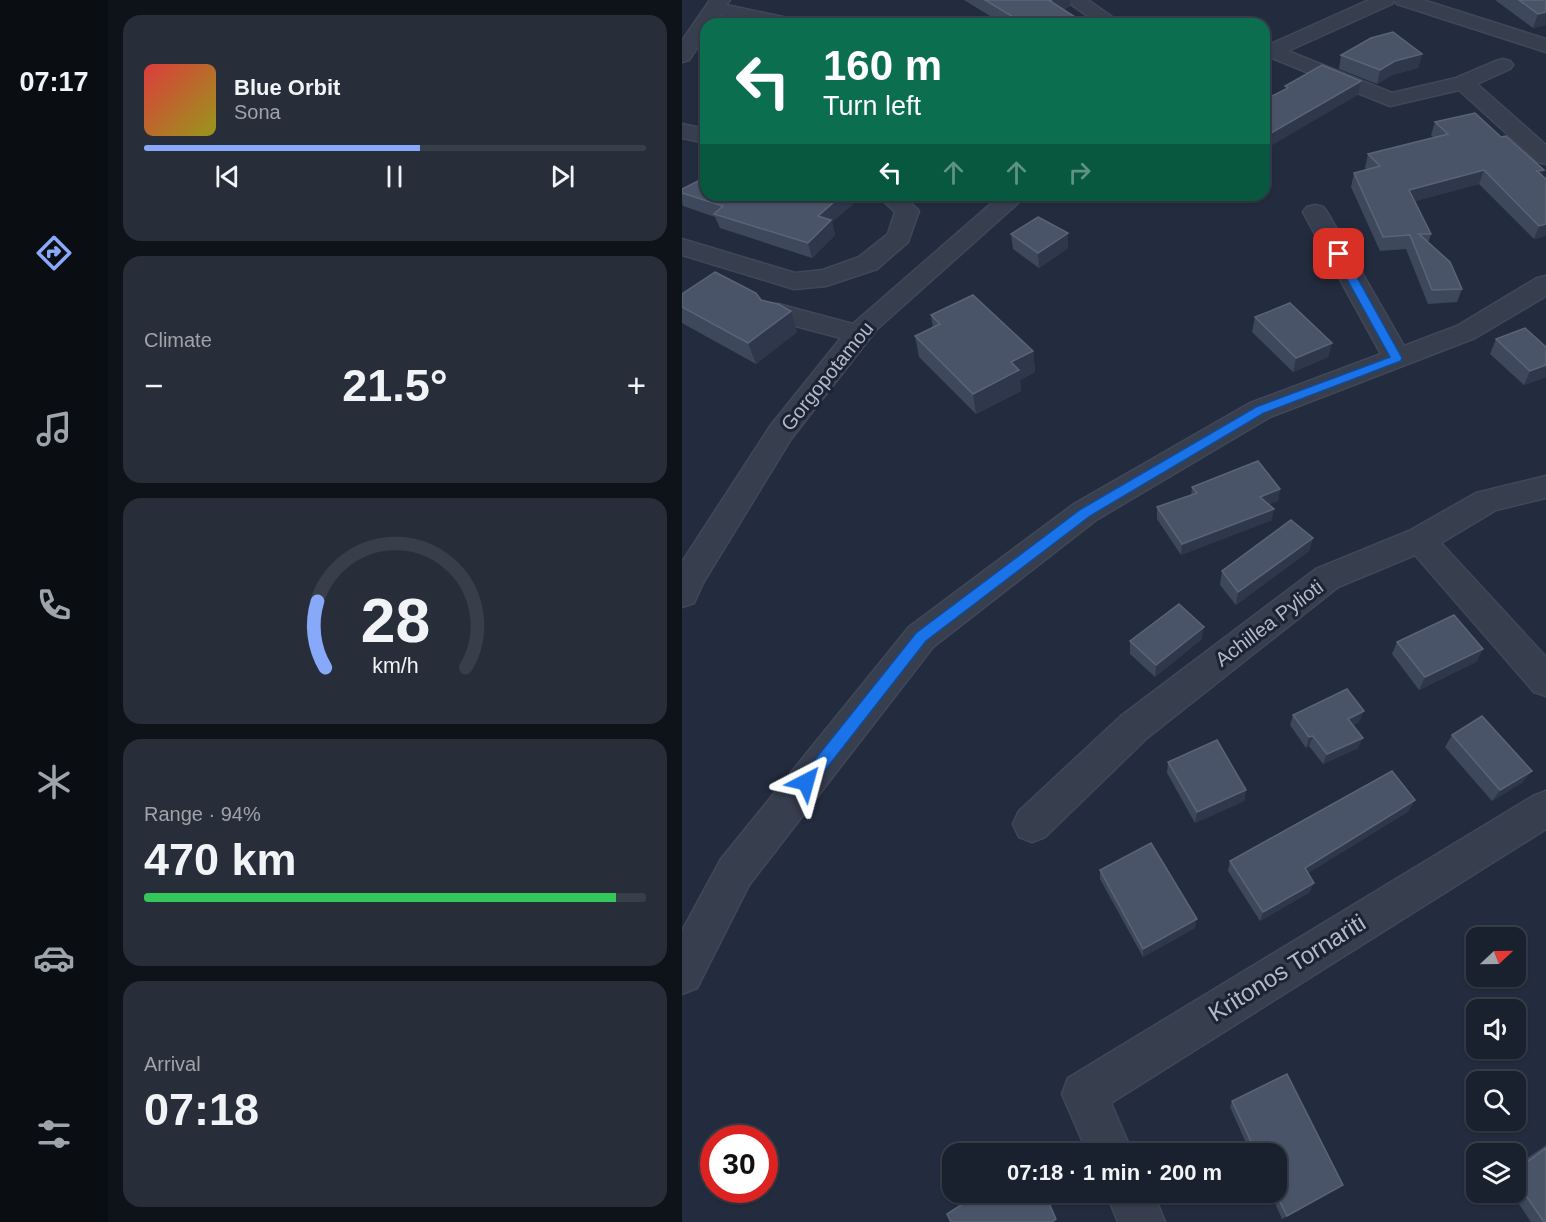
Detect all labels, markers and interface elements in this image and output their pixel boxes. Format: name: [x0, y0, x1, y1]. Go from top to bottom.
icon: left: [724, 42, 802, 120]
text: 160 m: [823, 42, 942, 89]
text: 07:17: [19, 67, 89, 97]
text: Blue Orbit: [234, 75, 340, 100]
text: Turn left: [823, 91, 921, 121]
text: Sona: [234, 101, 281, 123]
icon: left: [874, 156, 907, 189]
icon: ahead: [937, 156, 970, 189]
icon: ahead: [1000, 156, 1033, 189]
icon: right: [1063, 156, 1096, 189]
icon: previous: [211, 160, 244, 193]
icon: pause: [378, 160, 411, 193]
icon: next: [546, 160, 579, 193]
pin: [1313, 228, 1364, 279]
icon: directions: [33, 232, 75, 274]
icon: arrive: [1322, 237, 1355, 270]
street label: Gorgopotamou: [776, 317, 878, 435]
text: Climate: [144, 329, 212, 351]
text: 21.5°: [342, 360, 448, 411]
text: −: [144, 367, 163, 404]
text: +: [627, 367, 646, 404]
icon: music: [33, 408, 75, 450]
street label: Achillea Pylioti: [1211, 575, 1327, 671]
icon: phone: [33, 584, 75, 626]
text: 28: [360, 586, 430, 655]
text: km/h: [372, 654, 418, 678]
position arrow: [774, 750, 838, 814]
icon: climate: [33, 761, 75, 803]
text: Range · 94%: [144, 803, 261, 825]
text: 470 km: [144, 834, 297, 885]
street label: Kritonos Tornariti: [1203, 909, 1370, 1027]
north arrow: [1466, 927, 1526, 987]
map controls: [1466, 927, 1526, 1203]
icon: car: [33, 937, 75, 979]
button: sound: [1466, 999, 1526, 1059]
text: Arrival: [144, 1053, 201, 1075]
button: search: [1466, 1071, 1526, 1131]
text: 07:18: [144, 1084, 259, 1135]
icon: filters: [33, 1113, 75, 1155]
speed limit sign: 30: [700, 1125, 778, 1203]
button: layers: [1466, 1143, 1526, 1203]
text: 07:18 · 1 min · 200 m: [1007, 1160, 1222, 1185]

